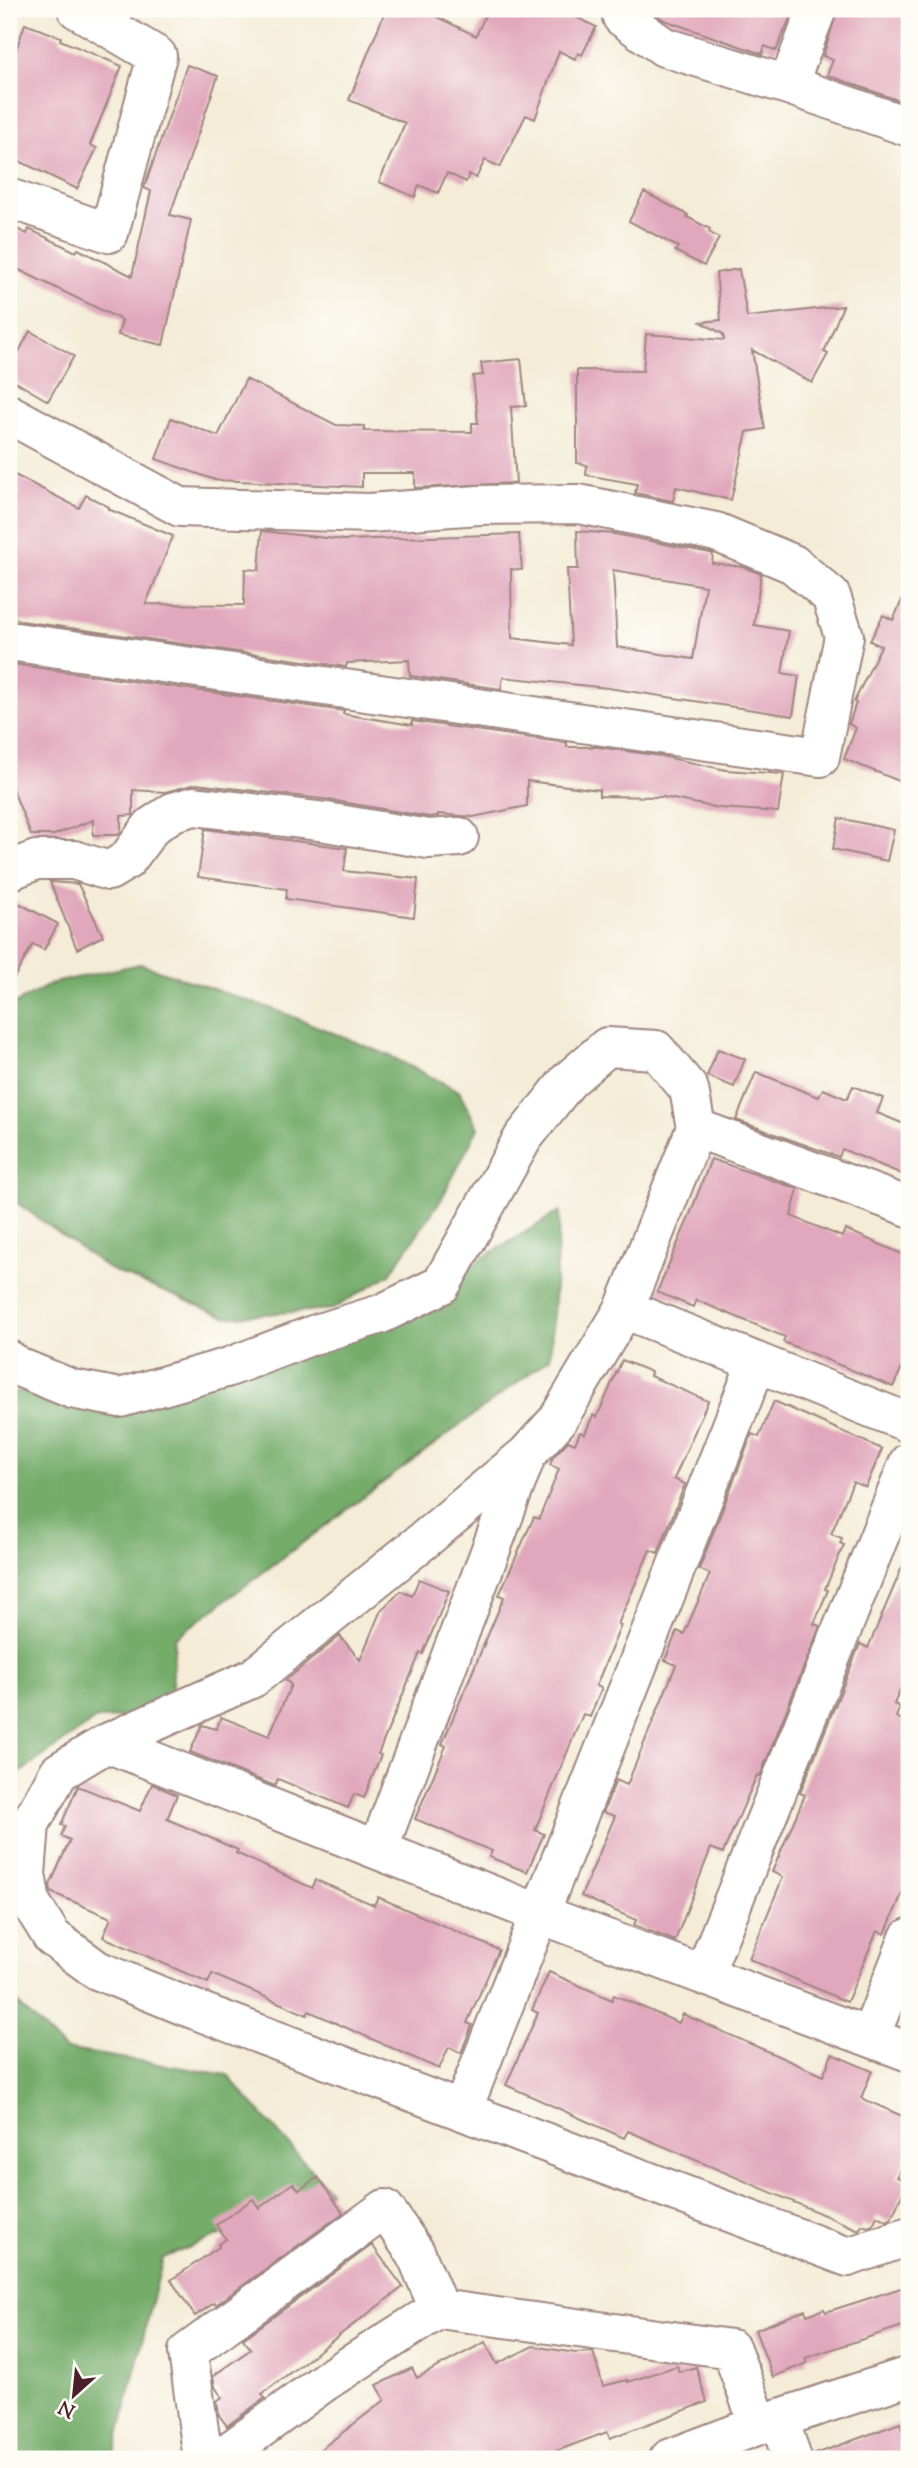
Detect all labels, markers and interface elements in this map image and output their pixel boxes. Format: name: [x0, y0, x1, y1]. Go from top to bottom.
north arrow: [38, 2360, 108, 2430]
text: N: [55, 2392, 80, 2423]

